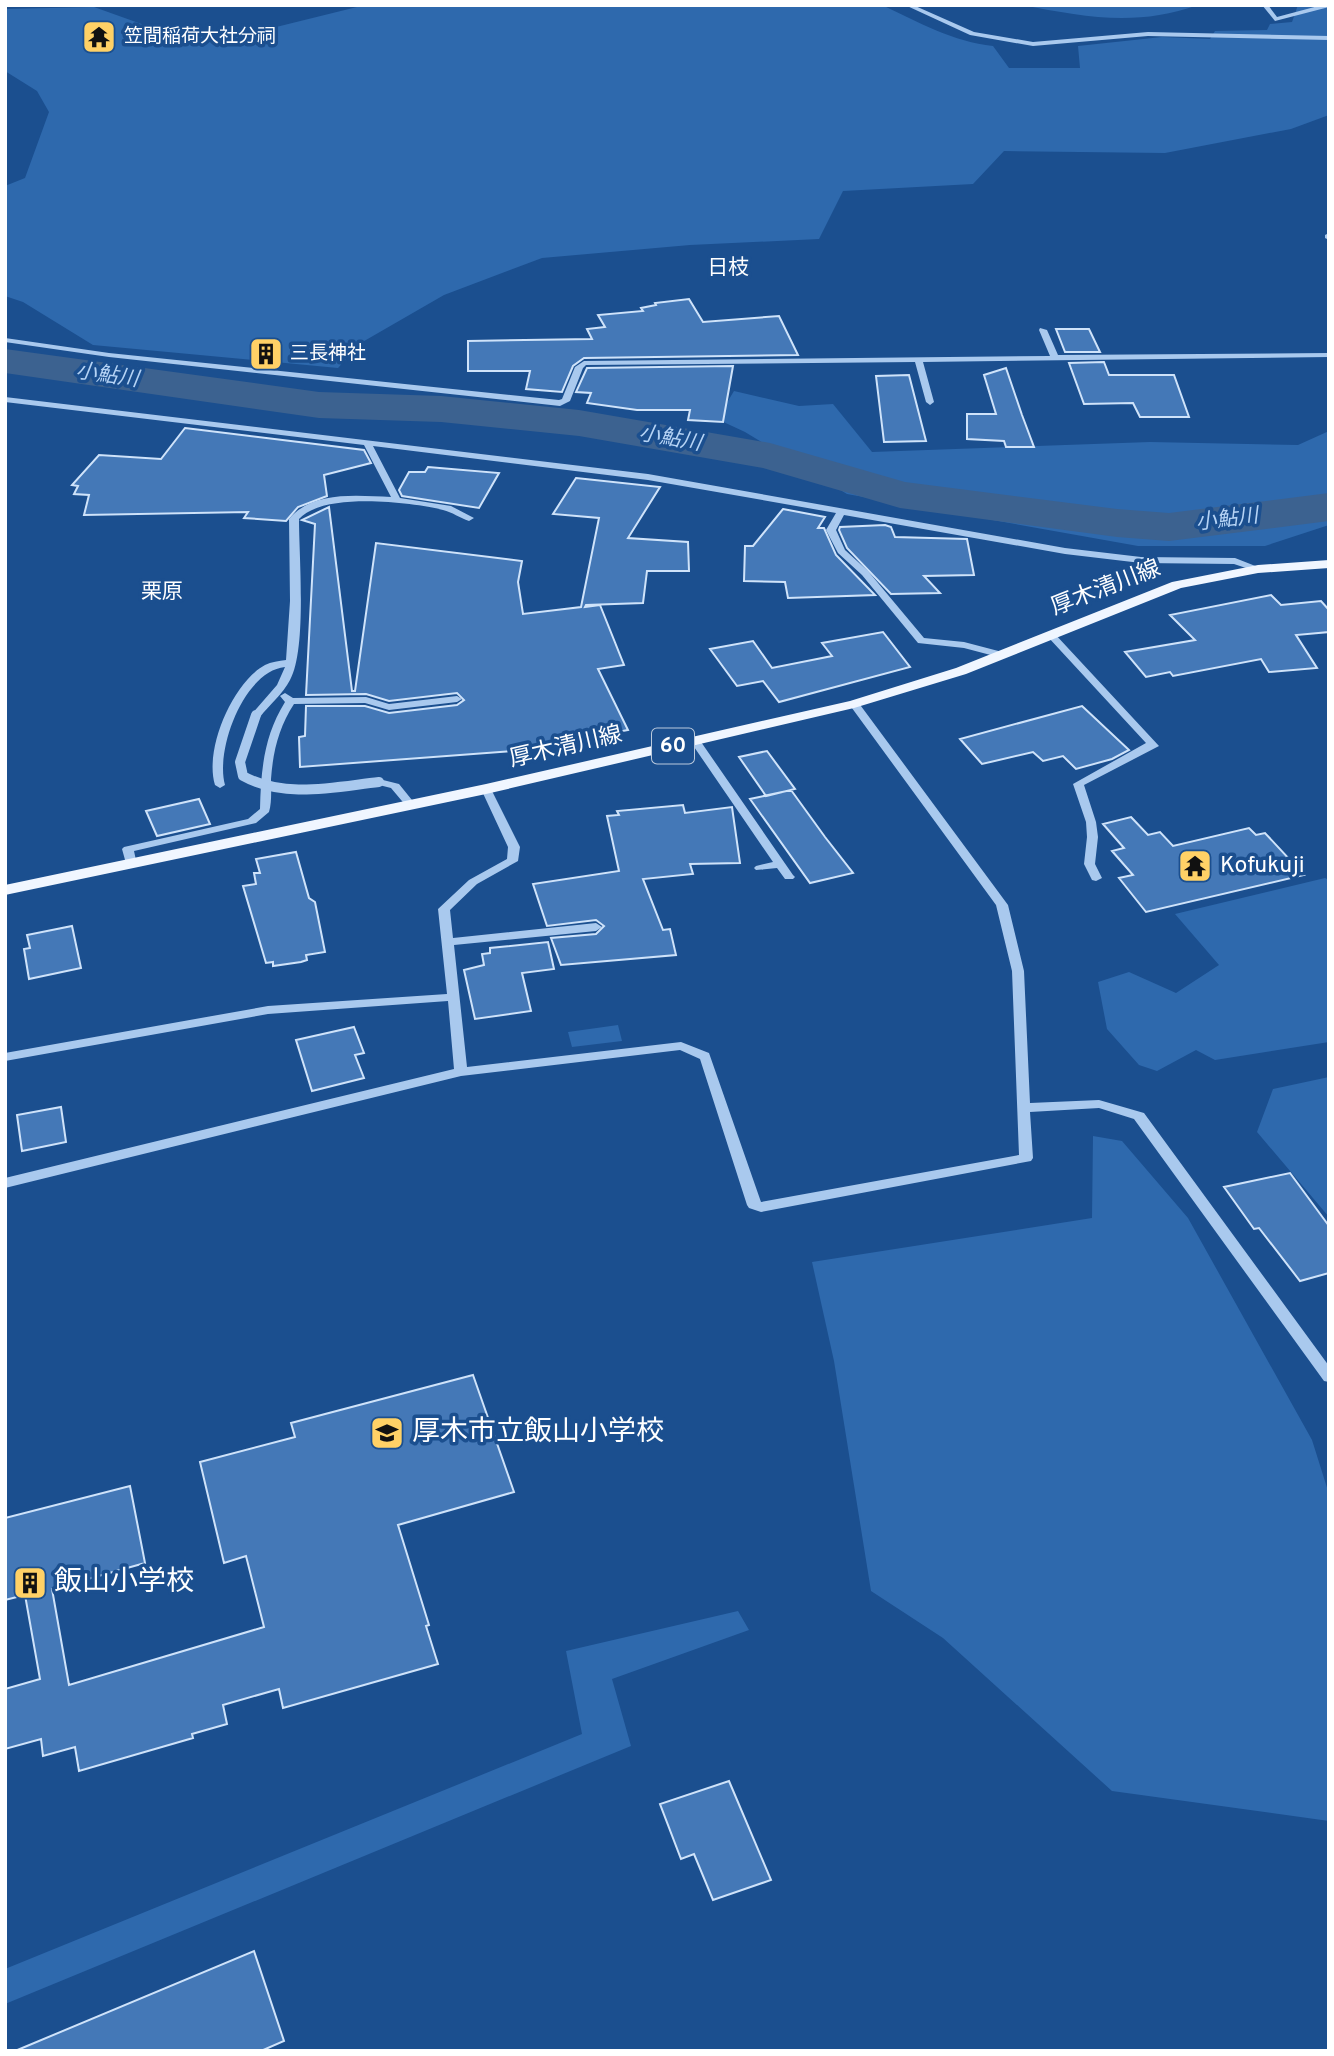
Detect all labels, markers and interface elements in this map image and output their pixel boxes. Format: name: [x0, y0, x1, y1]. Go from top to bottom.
temple icon: 笠間稲荷大社分祠: [80, 18, 118, 56]
place label: 笠間稲荷大社分祠: [124, 25, 276, 49]
district label: 日枝: [707, 255, 749, 282]
building icon: 三長神社: [247, 335, 285, 373]
place label: 三長神社: [290, 342, 366, 366]
water label: 小鮎川: [74, 358, 142, 394]
water label: 小鮎川: [637, 420, 705, 458]
water label: 小鮎川: [1194, 503, 1262, 537]
street label: 厚木清川線: [1047, 555, 1165, 623]
district label: 栗原: [141, 579, 183, 606]
street label: 厚木清川線: [507, 721, 625, 775]
road number: 60: [652, 728, 694, 764]
temple icon: Kofukuji: [1176, 847, 1214, 885]
place label: Kofukuji: [1220, 852, 1305, 881]
school or university icon: 厚木市立飯山小学校: [368, 1414, 406, 1452]
place label: 厚木市立飯山小学校: [412, 1415, 664, 1451]
building icon: 飯山小学校: [11, 1564, 49, 1602]
place label: 飯山小学校: [54, 1565, 194, 1601]

